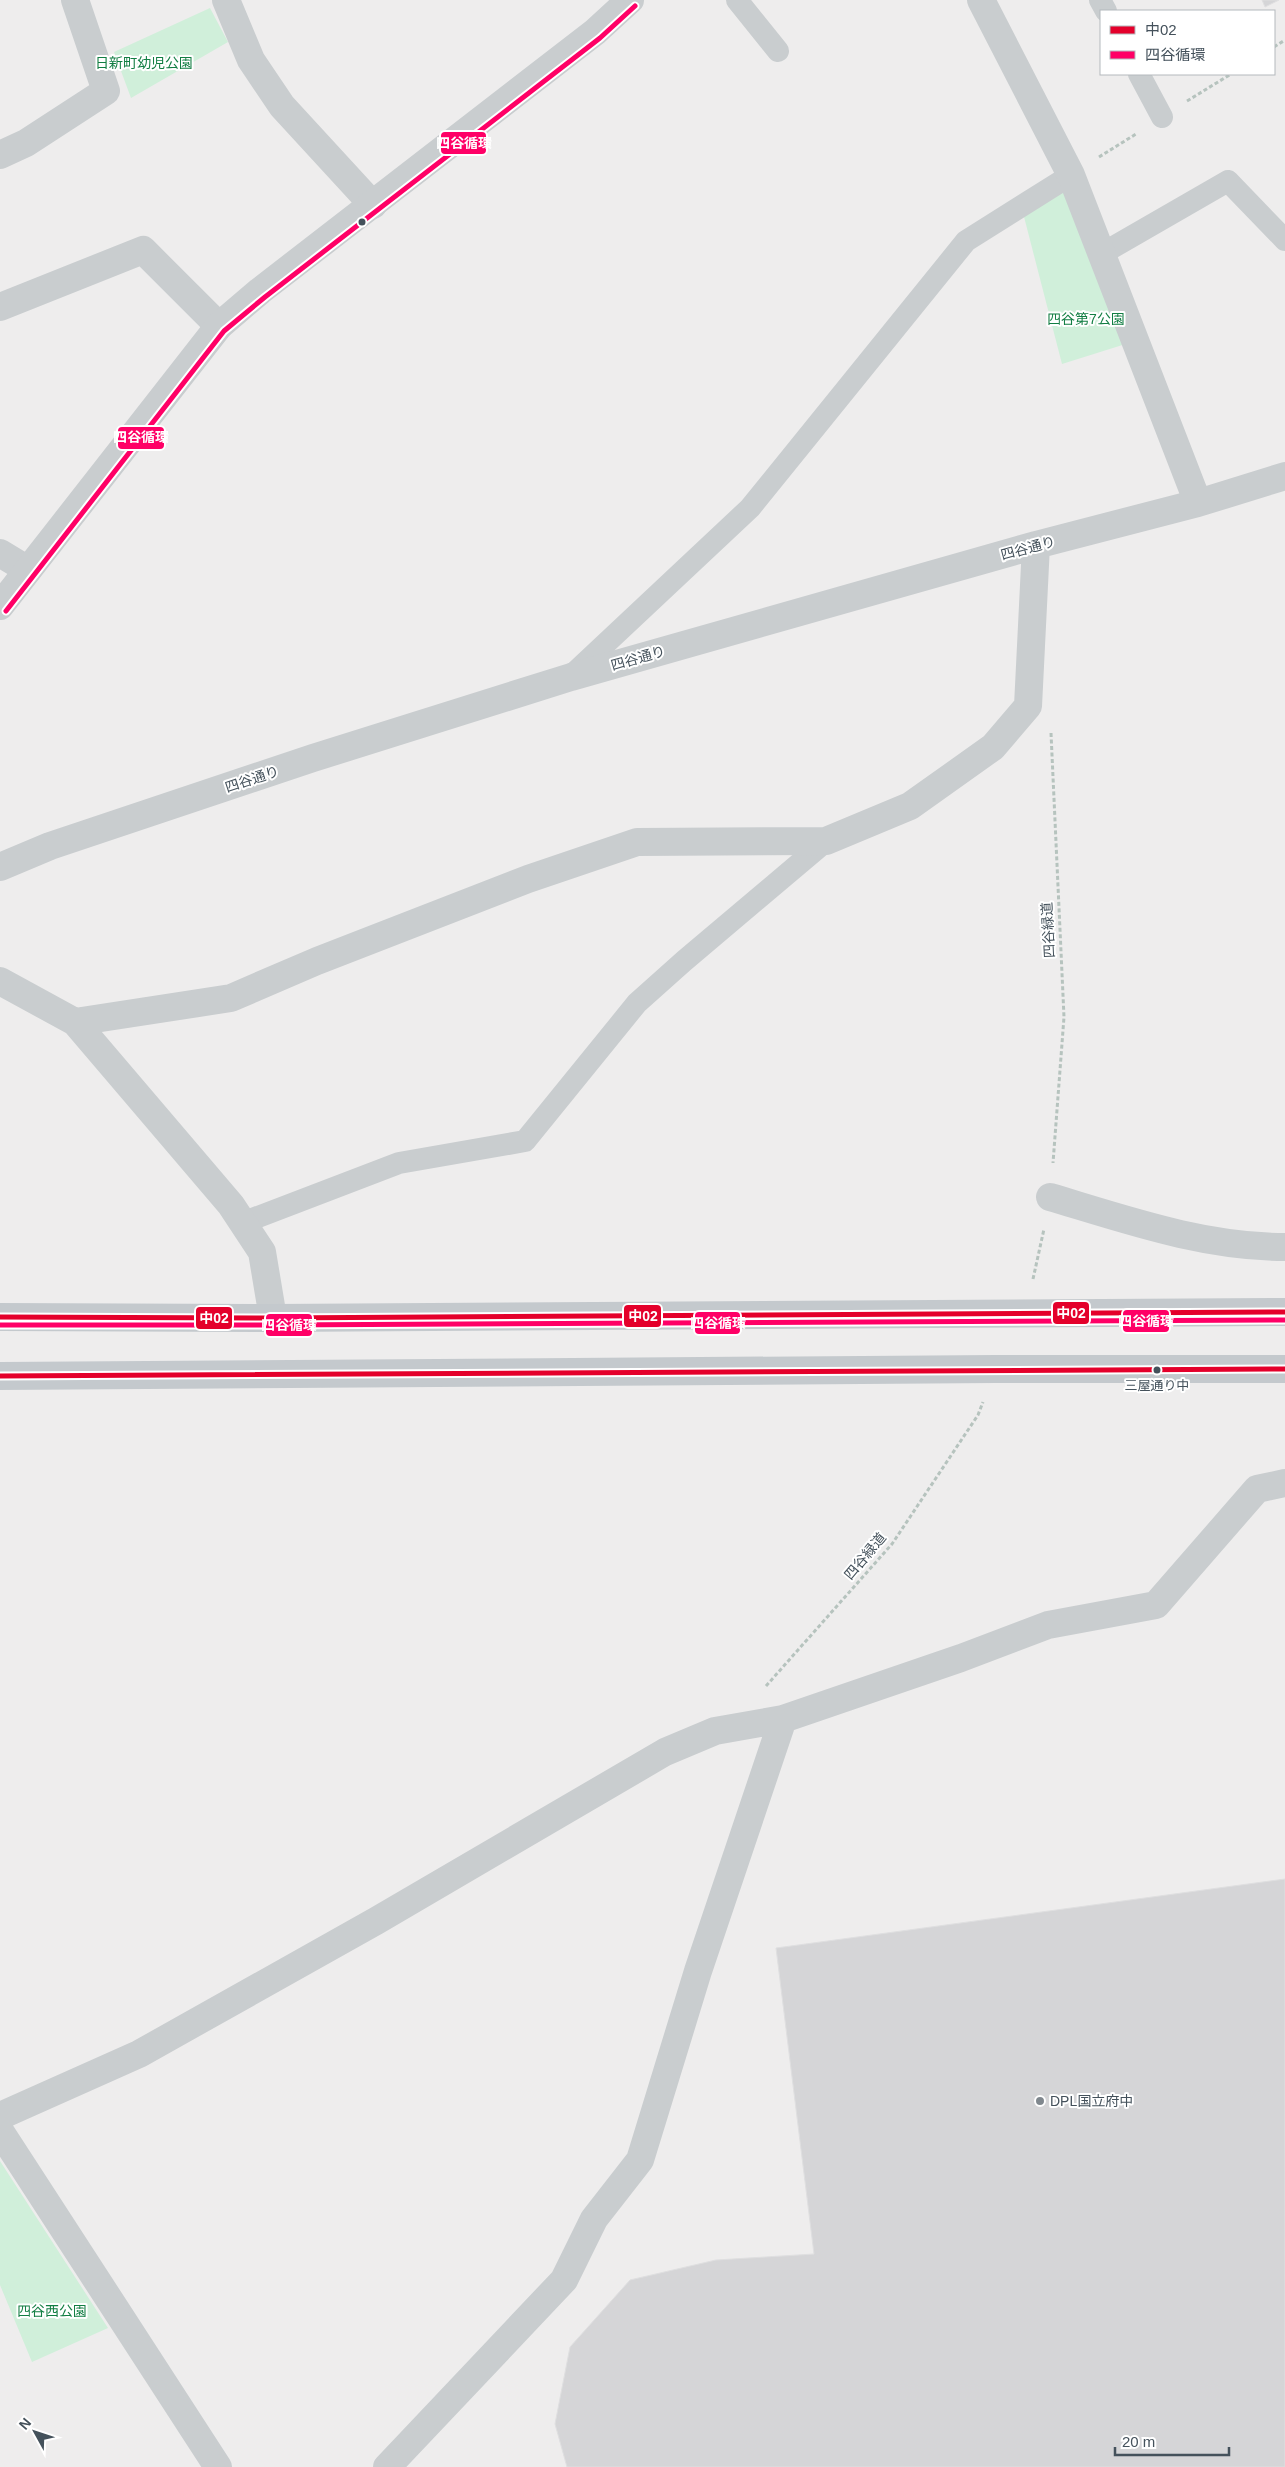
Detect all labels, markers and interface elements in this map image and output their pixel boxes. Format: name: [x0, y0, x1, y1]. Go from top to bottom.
legend: [1100, 10, 1275, 75]
text: 中02: [1145, 21, 1177, 38]
text: 四谷循環: [1145, 46, 1205, 63]
park label: 日新町幼児公園: [95, 55, 193, 71]
line badge: 四谷循環: [440, 131, 487, 155]
text: 四谷循環: [436, 135, 492, 151]
unlabelled marker: [357, 217, 367, 227]
park label: 四谷第7公園: [1047, 311, 1125, 327]
line badge: 四谷循環: [117, 426, 165, 450]
text: 四谷循環: [113, 429, 169, 445]
street label: 四谷通り: [999, 533, 1057, 563]
street label: 四谷通り: [609, 643, 667, 673]
street label: 四谷通り: [223, 763, 281, 795]
street label: 四谷緑道: [1039, 902, 1057, 958]
line badge: 中02: [1052, 1301, 1090, 1325]
line badge: 中02: [623, 1304, 662, 1328]
text: 中02: [1056, 1305, 1086, 1321]
line badge: 中02: [195, 1306, 233, 1330]
text: 中02: [628, 1308, 658, 1324]
line badge: 四谷循環: [1122, 1309, 1170, 1333]
text: 中02: [199, 1310, 229, 1326]
line badge: 四谷循環: [694, 1311, 741, 1335]
line badge: 四谷循環: [265, 1313, 313, 1337]
text: 四谷循環: [1118, 1313, 1174, 1329]
text: 四谷循環: [690, 1315, 746, 1331]
text: 四谷循環: [261, 1317, 317, 1333]
marker: 三屋通り中: [1152, 1365, 1162, 1375]
place label: 三屋通り中: [1124, 1378, 1190, 1393]
street label: 四谷緑道: [841, 1529, 889, 1583]
place label: DPL国立府中: [1050, 2093, 1133, 2109]
marker: DPL国立府中: [1034, 2095, 1046, 2107]
park label: 四谷西公園: [17, 2303, 87, 2319]
north arrow: [10, 2407, 60, 2457]
text: N: [16, 2415, 34, 2433]
scale bar: [1115, 2424, 1229, 2456]
text: 20 m: [1122, 2433, 1155, 2450]

